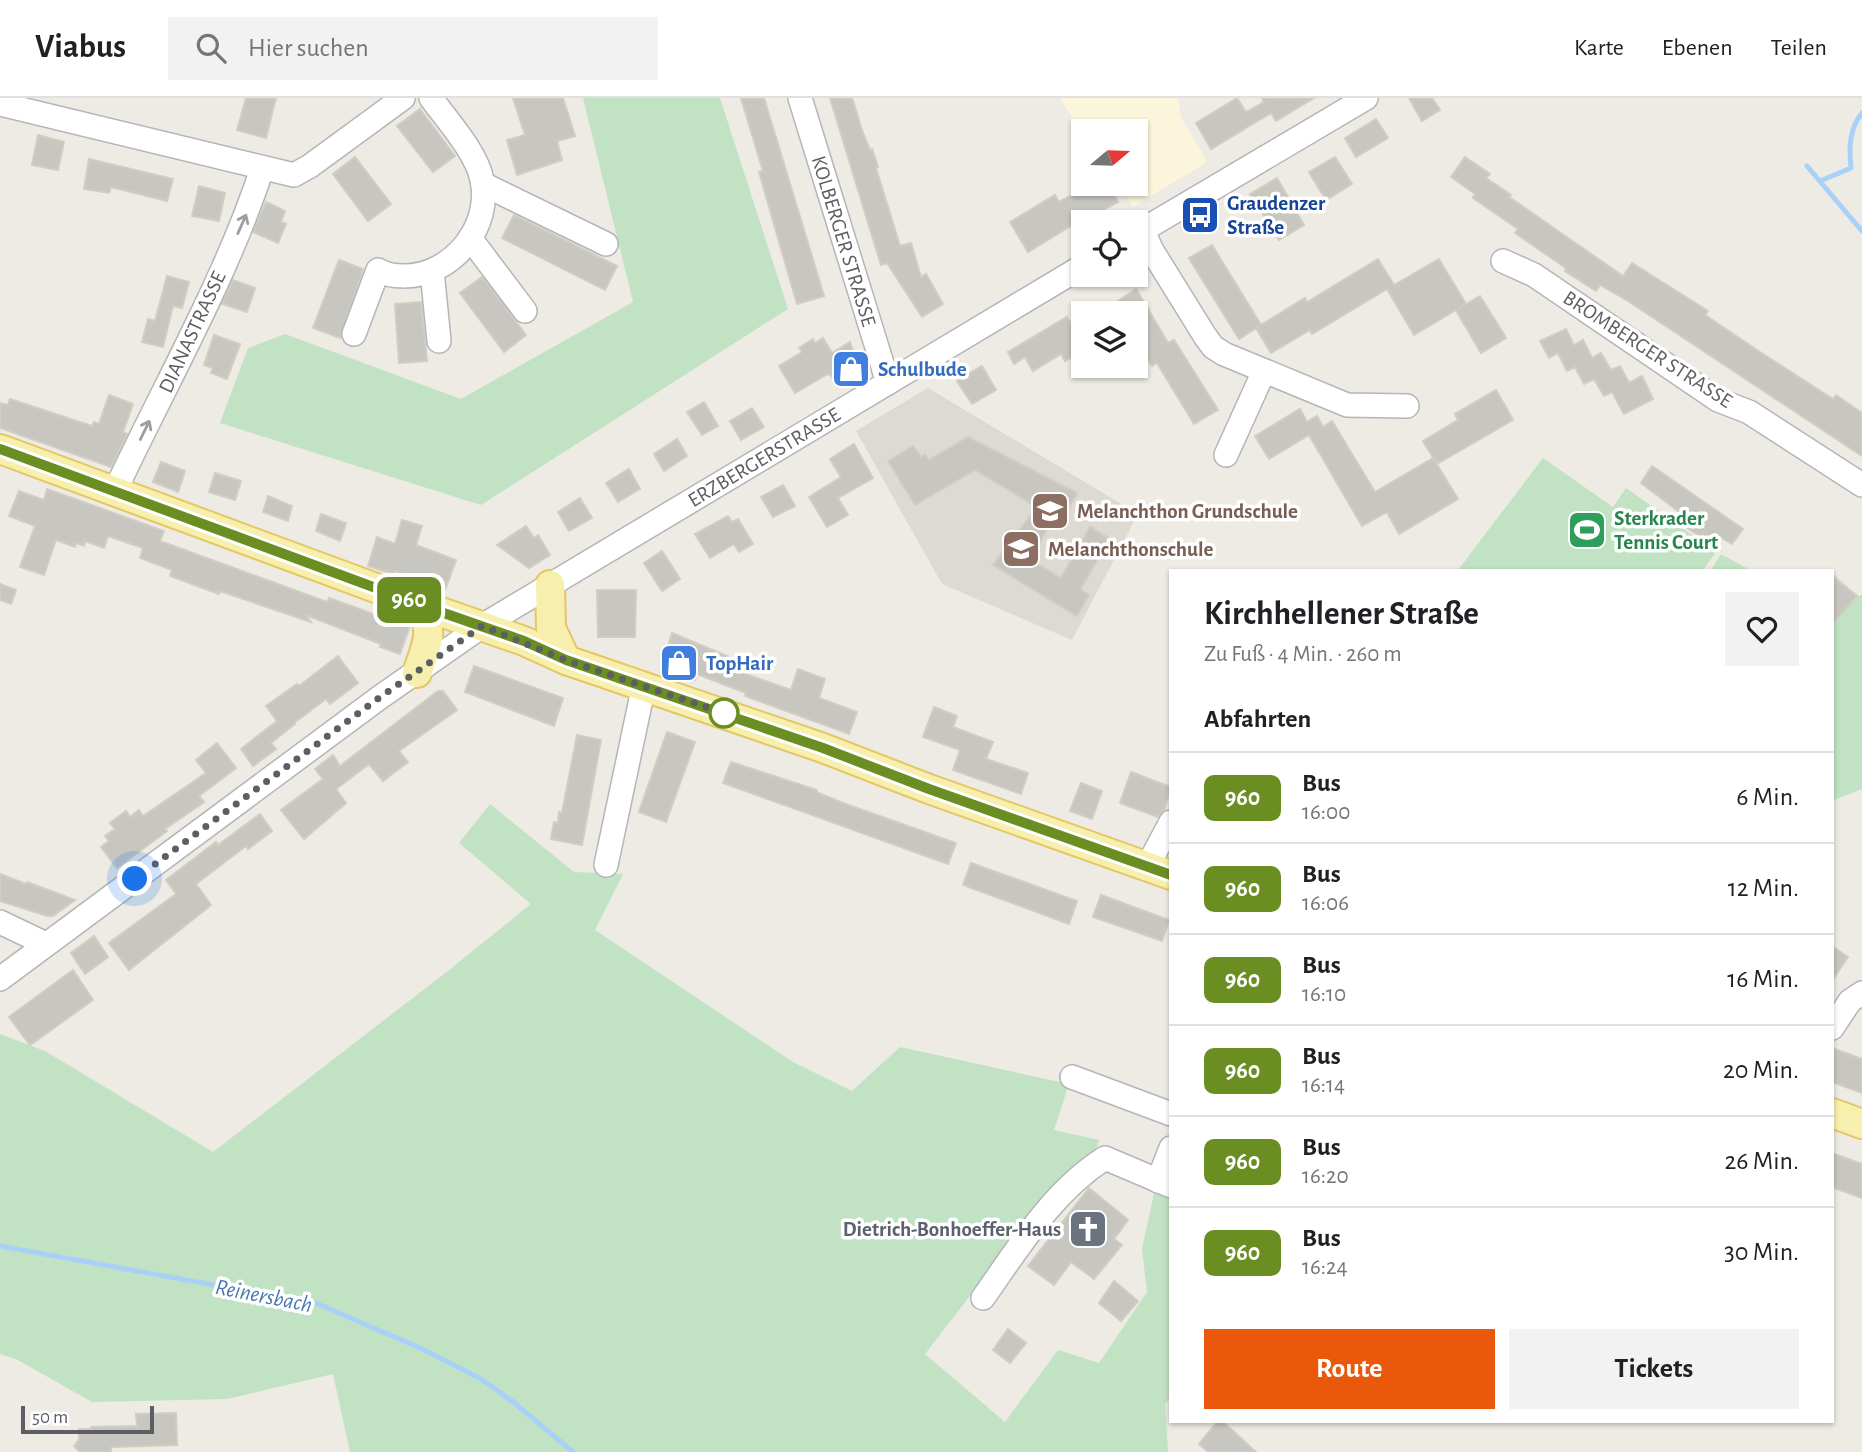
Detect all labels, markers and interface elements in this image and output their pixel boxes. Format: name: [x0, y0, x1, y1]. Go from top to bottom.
search box: [168, 17, 658, 80]
icon: search: [192, 29, 230, 67]
text: Viabus: [35, 31, 126, 64]
text: Hier suchen: [248, 35, 369, 61]
text: Karte: [1574, 36, 1624, 60]
text: Ebenen: [1662, 36, 1733, 60]
text: Teilen: [1771, 36, 1827, 60]
north arrow: [1071, 119, 1148, 196]
map controls: [1071, 119, 1148, 378]
street label: KOLBERGER STRASSE: [808, 153, 879, 329]
place label: Graudenzer Straße: [1227, 193, 1326, 238]
bus stop icon: Graudenzer Straße: [1179, 194, 1221, 236]
button: locate: [1071, 210, 1148, 287]
one-way arrow: [236, 214, 249, 236]
street label: DIANASTRASSE: [155, 268, 230, 396]
street label: BROMBERGER STRASSE: [1559, 287, 1736, 412]
button: layers: [1071, 301, 1148, 378]
shop icon: Schulbude: [830, 348, 872, 390]
place label: Schulbude: [878, 359, 967, 380]
street label: ERZBERGERSTRASSE: [684, 404, 844, 511]
one-way arrow: [138, 420, 152, 441]
school or university icon: Melanchthon Grundschule: [1029, 490, 1071, 532]
place label: Melanchthon Grundschule: [1077, 501, 1298, 522]
place label: Sterkrader Tennis Court: [1614, 508, 1718, 553]
sports icon: Sterkrader Tennis Court: [1566, 509, 1608, 551]
school or university icon: Melanchthonschule: [1000, 528, 1042, 570]
place label: Melanchthonschule: [1048, 539, 1213, 560]
line badge: 960: [369, 577, 449, 623]
text: 960: [391, 588, 427, 612]
button: heart: [1725, 592, 1799, 666]
text: Kirchhellener Straße: [1204, 598, 1479, 631]
shop icon: TopHair: [658, 642, 700, 684]
text: Zu Fuß · 4 Min. · 260 m: [1204, 643, 1402, 666]
place label: TopHair: [706, 653, 774, 674]
unlabelled marker: [709, 698, 739, 728]
text: Abfahrten: [1204, 706, 1311, 732]
text: Bus: [1302, 770, 1341, 796]
text: 6 Min.: [1736, 784, 1799, 810]
text: 960: [1225, 786, 1260, 810]
text: 16:00: [1302, 801, 1350, 824]
your location: [117, 861, 152, 896]
text: Bus: [1302, 861, 1341, 887]
text: 12 Min.: [1728, 875, 1799, 901]
text: 960: [1225, 877, 1260, 901]
text: 16:06: [1302, 892, 1349, 915]
text: Bus: [1302, 952, 1341, 978]
text: 16 Min.: [1727, 966, 1799, 992]
text: 960: [1225, 968, 1260, 992]
text: 16:10: [1302, 983, 1346, 1006]
text: Bus: [1302, 1043, 1341, 1069]
text: 20 Min.: [1723, 1057, 1799, 1083]
text: 960: [1225, 1059, 1260, 1083]
text: 16:14: [1302, 1074, 1345, 1097]
text: Bus: [1302, 1134, 1341, 1160]
text: 26 Min.: [1724, 1148, 1799, 1174]
text: 960: [1225, 1150, 1260, 1174]
text: 16:20: [1302, 1165, 1349, 1188]
church icon: Dietrich-Bonhoeffer-Haus: [1067, 1208, 1109, 1250]
place label: Dietrich-Bonhoeffer-Haus: [843, 1219, 1061, 1240]
text: Bus: [1302, 1225, 1341, 1251]
text: 30 Min.: [1724, 1239, 1799, 1265]
text: 960: [1225, 1241, 1260, 1265]
text: 16:24: [1302, 1256, 1348, 1279]
water label: Reinersbach: [213, 1276, 314, 1317]
button: Route: [1204, 1329, 1495, 1409]
button: Tickets: [1509, 1329, 1799, 1409]
scale bar: [21, 1403, 154, 1435]
text: 50 m: [32, 1408, 68, 1427]

